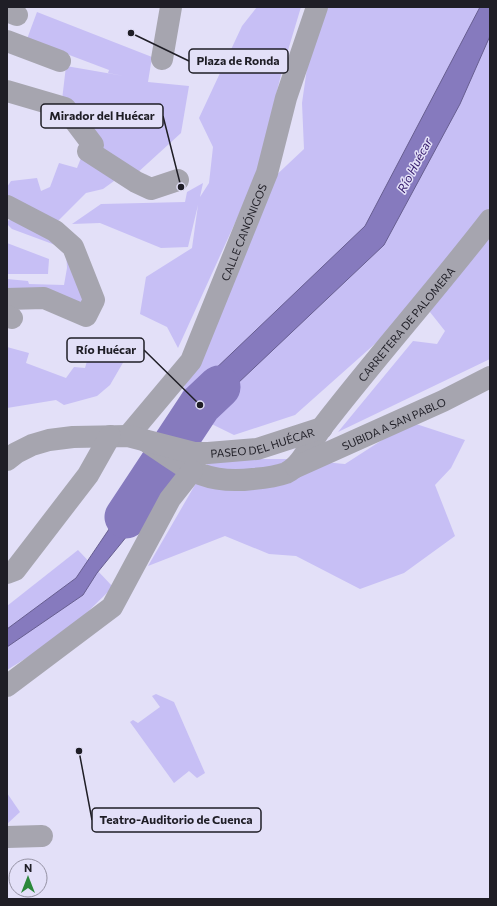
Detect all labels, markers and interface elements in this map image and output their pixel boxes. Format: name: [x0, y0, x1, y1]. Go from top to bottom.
callout: Plaza de Ronda: [189, 49, 288, 73]
text: Plaza de Ronda: [196, 53, 280, 67]
callout: Mirador del Huécar: [41, 104, 163, 128]
text: Mirador del Huécar: [49, 108, 155, 122]
water label: Río Huécar: [394, 134, 435, 195]
street label: CALLE CANÓNIGOS: [218, 182, 269, 283]
street label: CARRETERA DE PALOMERA: [355, 263, 457, 384]
callout: Río Huécar: [67, 338, 144, 362]
text: Río Huécar: [76, 342, 136, 356]
street label: SUBIDA A SAN PABLO: [340, 394, 448, 452]
street label: PASEO DEL HUÉCAR: [210, 424, 316, 459]
callout: Teatro-Auditorio de Cuenca: [92, 808, 261, 832]
text: Teatro-Auditorio de Cuenca: [99, 812, 253, 826]
north arrow: [8, 858, 48, 898]
text: N: [24, 861, 32, 874]

